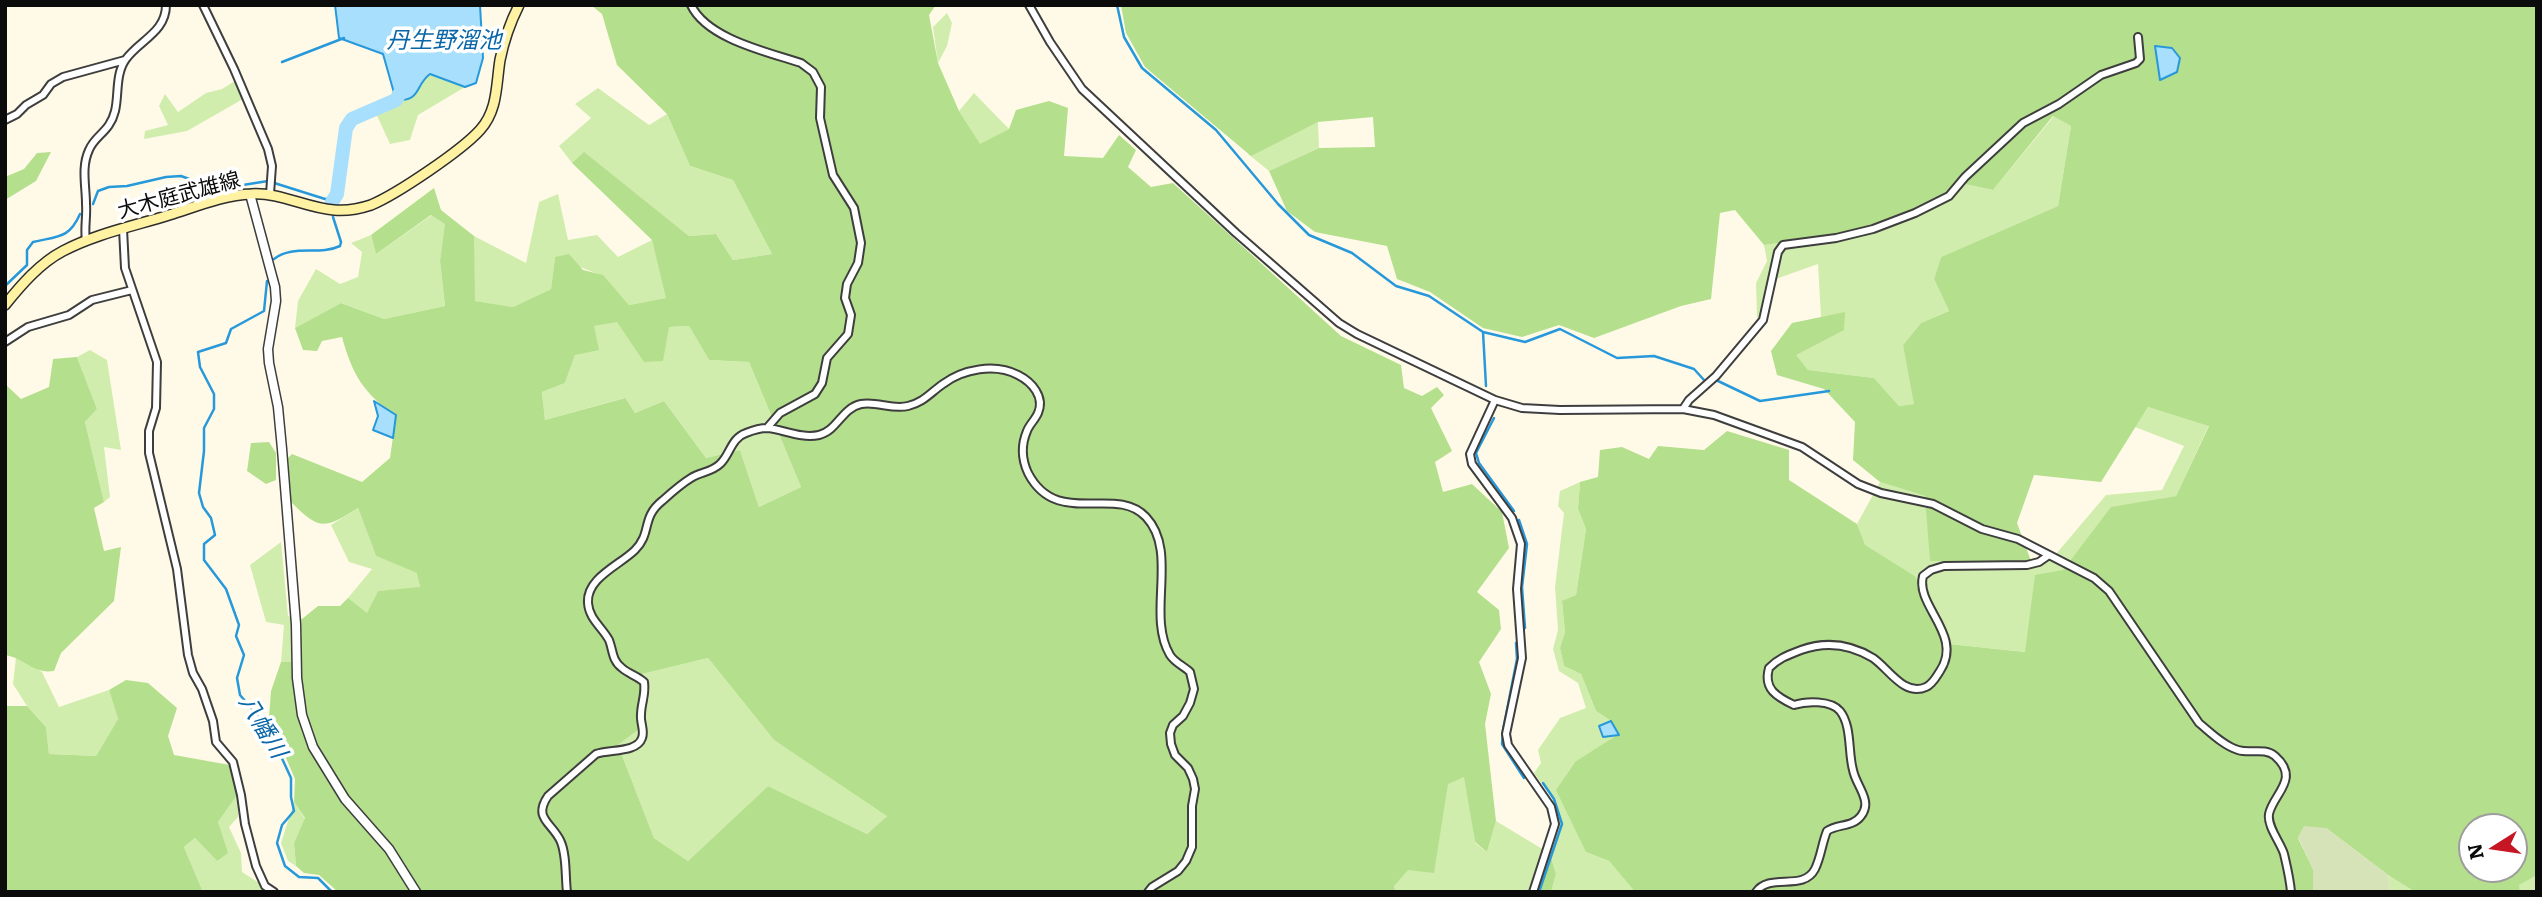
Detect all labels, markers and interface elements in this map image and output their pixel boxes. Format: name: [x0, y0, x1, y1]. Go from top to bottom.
water label: 丹生野溜池: [387, 27, 501, 55]
street label: 大木庭武雄線: [115, 168, 243, 224]
water label: 八幡川: [232, 690, 292, 764]
north arrow: [2458, 813, 2528, 883]
text: N: [2459, 841, 2490, 863]

